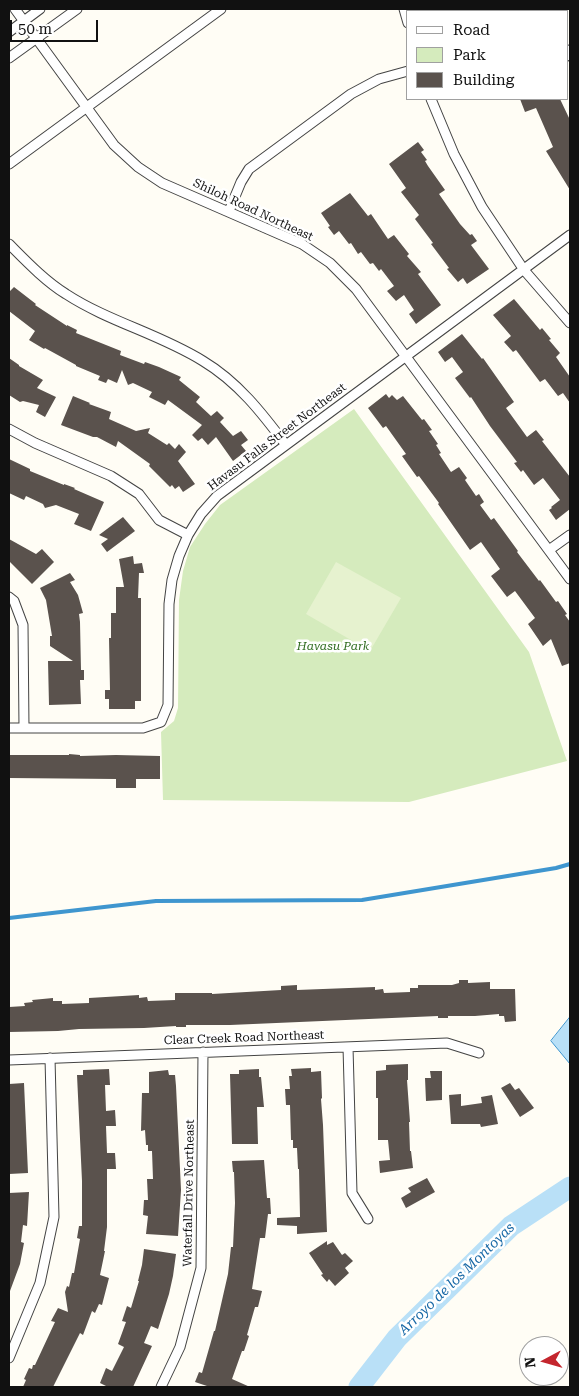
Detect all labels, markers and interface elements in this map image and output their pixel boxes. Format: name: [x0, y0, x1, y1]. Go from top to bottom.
scale bar: [12, 10, 100, 42]
legend: [406, 10, 569, 100]
text: 50 m: [18, 20, 52, 38]
text: Road: [453, 21, 490, 39]
text: Park: [453, 46, 486, 64]
text: Building: [453, 71, 514, 89]
street label: Shiloh Road Northeast: [191, 176, 315, 244]
street label: Havasu Falls Street Northeast: [205, 380, 349, 494]
park label: Havasu Park: [297, 639, 369, 653]
street label: Clear Creek Road Northeast: [164, 1028, 324, 1048]
street label: Waterfall Drive Northeast: [181, 1119, 197, 1267]
water label: Arroyo de los Montoyas: [396, 1219, 518, 1339]
north arrow: [519, 1336, 569, 1386]
text: N: [522, 1356, 539, 1369]

